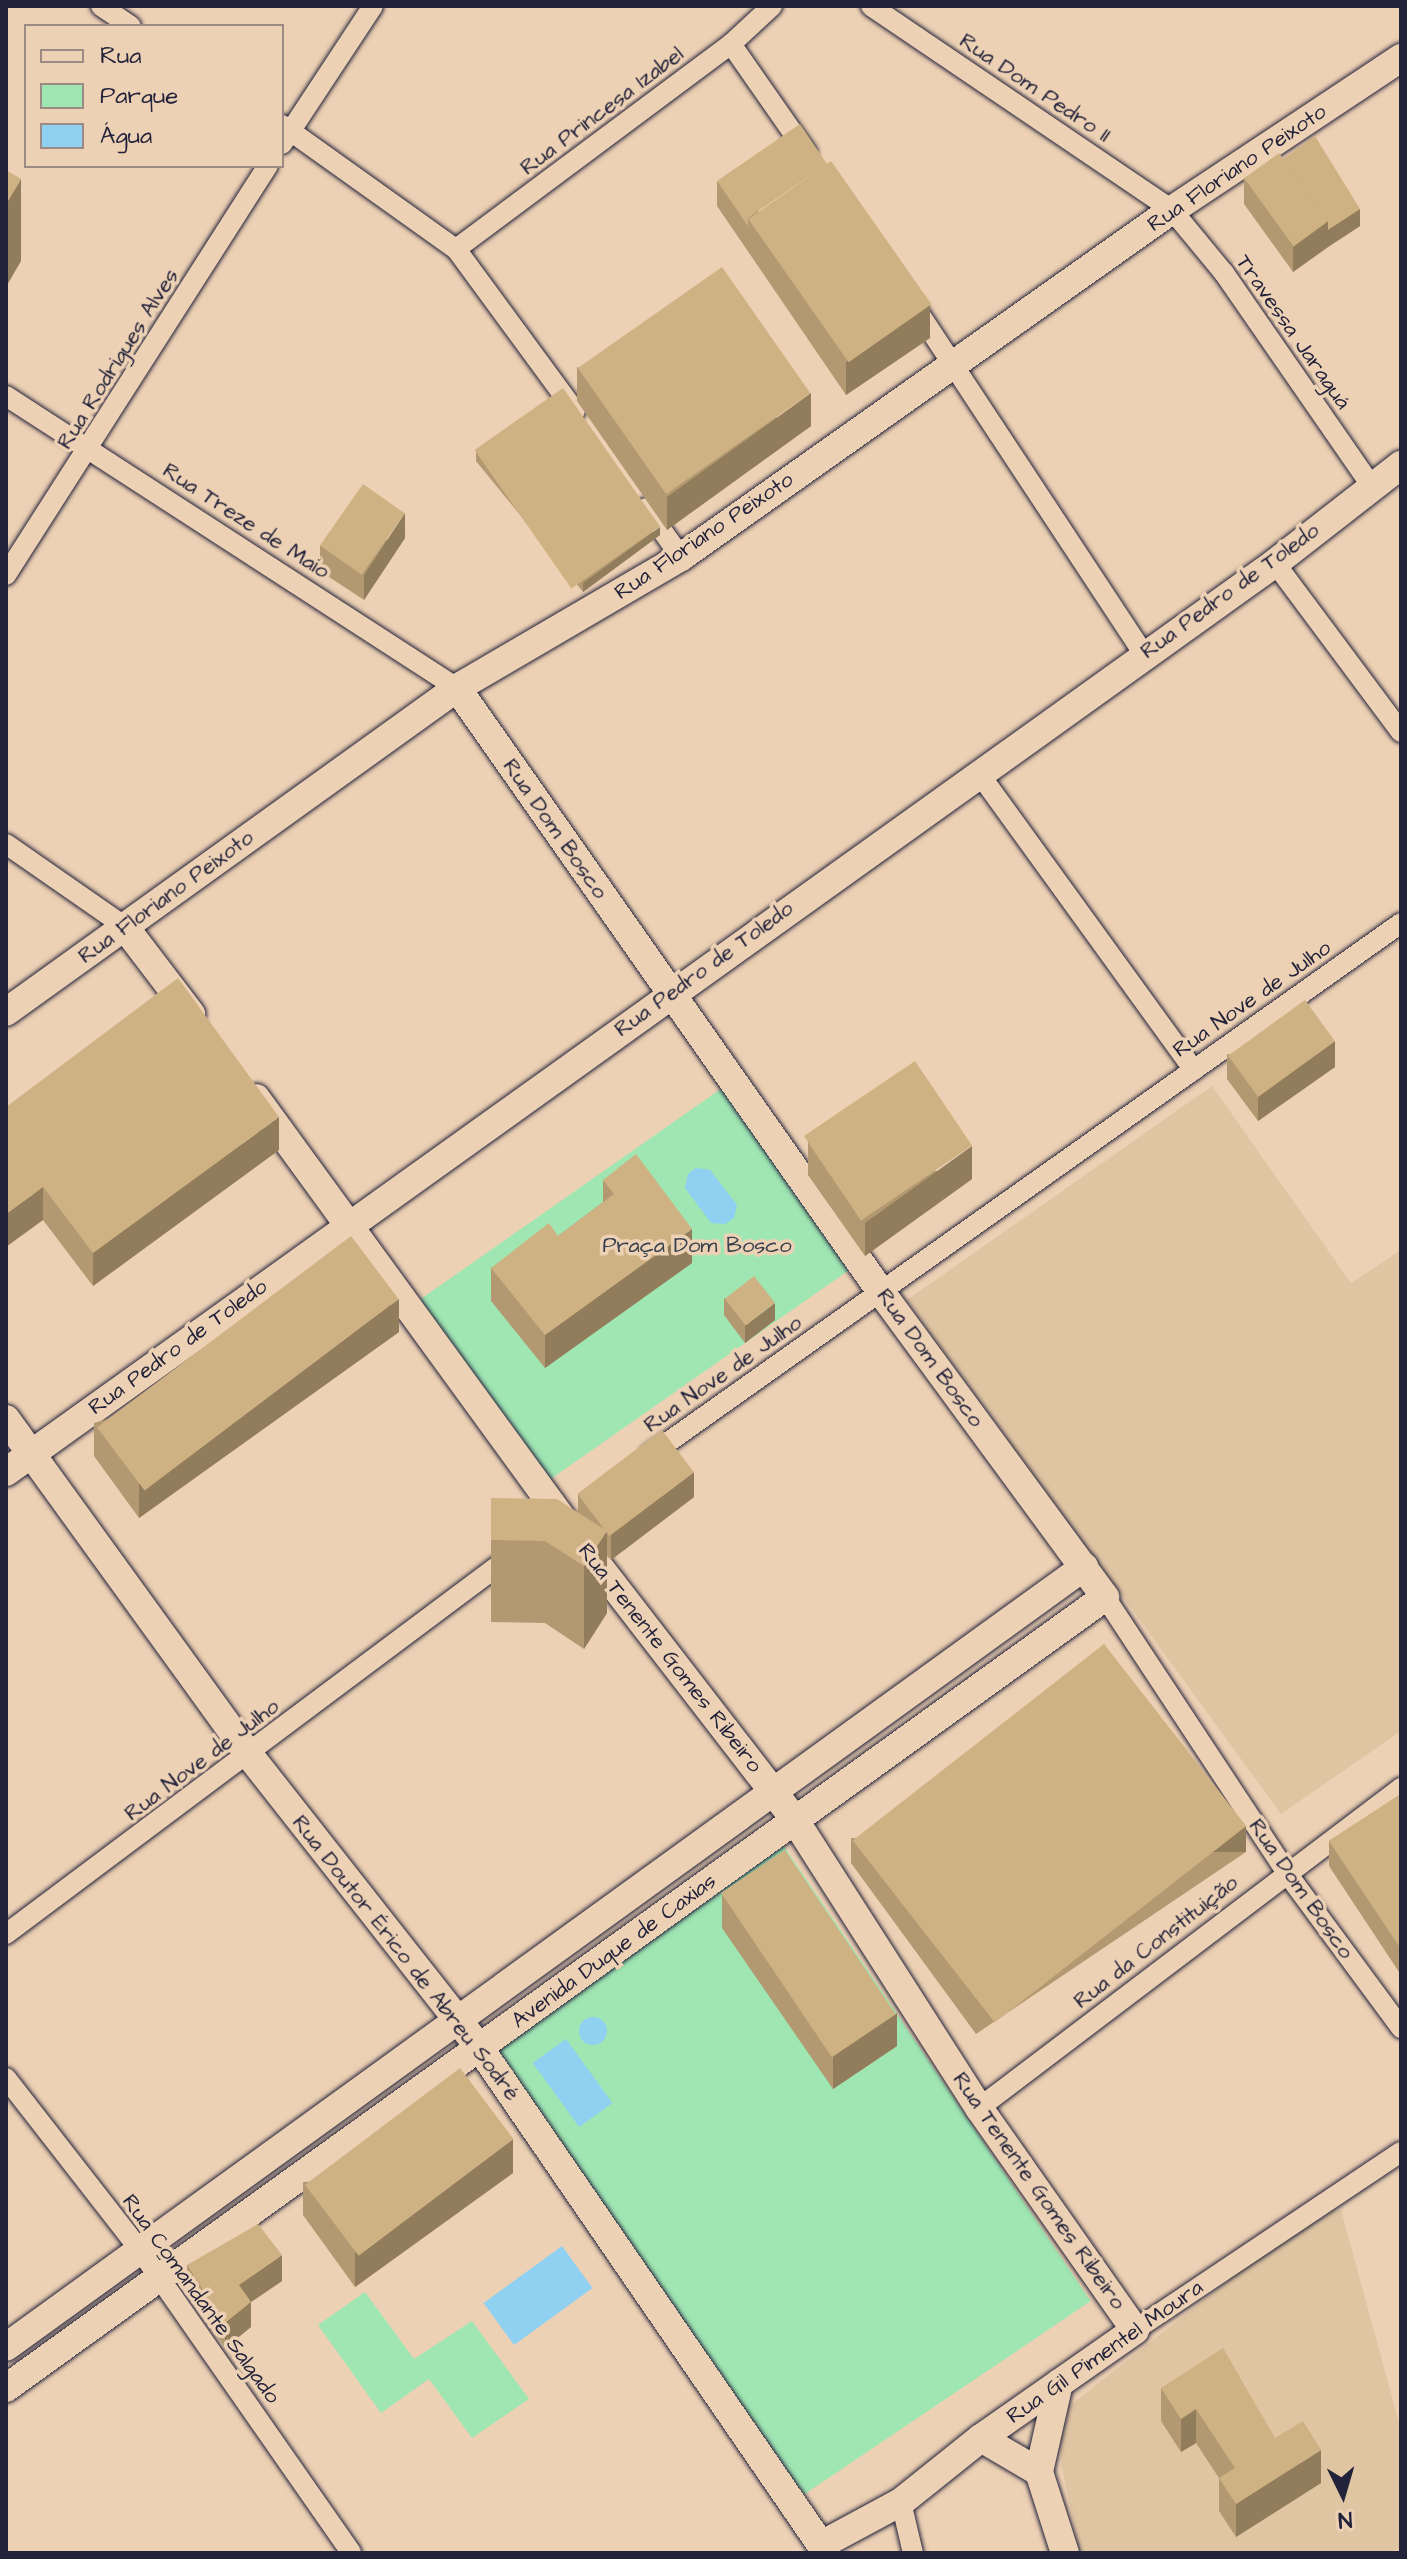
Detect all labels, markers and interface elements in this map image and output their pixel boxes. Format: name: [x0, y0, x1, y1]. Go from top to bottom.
legend: [24, 24, 284, 168]
street label: Rua Dom Pedro II: [954, 28, 1116, 148]
text: Rua: [100, 39, 142, 73]
street label: Rua Princesa Izabel: [515, 41, 689, 181]
text: Parque: [100, 79, 178, 113]
street label: Rua Floriano Peixoto: [1143, 98, 1331, 238]
text: Água: [100, 119, 152, 153]
street label: Travessa Jaraguá: [1230, 250, 1356, 414]
street label: Rua Rodrigues Alves: [52, 264, 184, 454]
street label: Rua Treze de Maio: [158, 457, 334, 585]
street label: Rua Floriano Peixoto: [610, 466, 798, 606]
street label: Rua Pedro de Toledo: [1135, 517, 1325, 665]
street label: Rua Dom Bosco: [497, 754, 613, 904]
street label: Rua Floriano Peixoto: [73, 825, 259, 969]
street label: Rua Pedro de Toledo: [609, 895, 799, 1043]
street label: Rua Nove de Julho: [1168, 935, 1336, 1063]
park label: Praça Dom Bosco: [602, 1233, 792, 1259]
street label: Rua Pedro de Toledo: [83, 1273, 273, 1421]
street label: Rua Dom Bosco: [871, 1284, 989, 1432]
street label: Rua Nove de Julho: [639, 1310, 807, 1438]
street label: Rua Tenente Gomes Ribeiro: [572, 1538, 768, 1778]
street label: Rua Nove de Julho: [120, 1693, 284, 1827]
street label: Rua Doutor Érico de Abreu Sodré: [286, 1810, 526, 2106]
street label: Rua Dom Bosco: [1243, 1814, 1359, 1964]
street label: Avenida Duque de Caxias: [507, 1868, 721, 2034]
street label: Rua da Constituição: [1069, 1870, 1243, 2014]
street label: Rua Tenente Gomes Ribeiro: [947, 2067, 1131, 2315]
street label: Rua Comandante Salgado: [116, 2189, 286, 2409]
street label: Rua Gil Pimentel Moura: [1002, 2274, 1208, 2430]
north arrow: [1303, 2455, 1383, 2535]
text: N: [1337, 2503, 1353, 2535]

